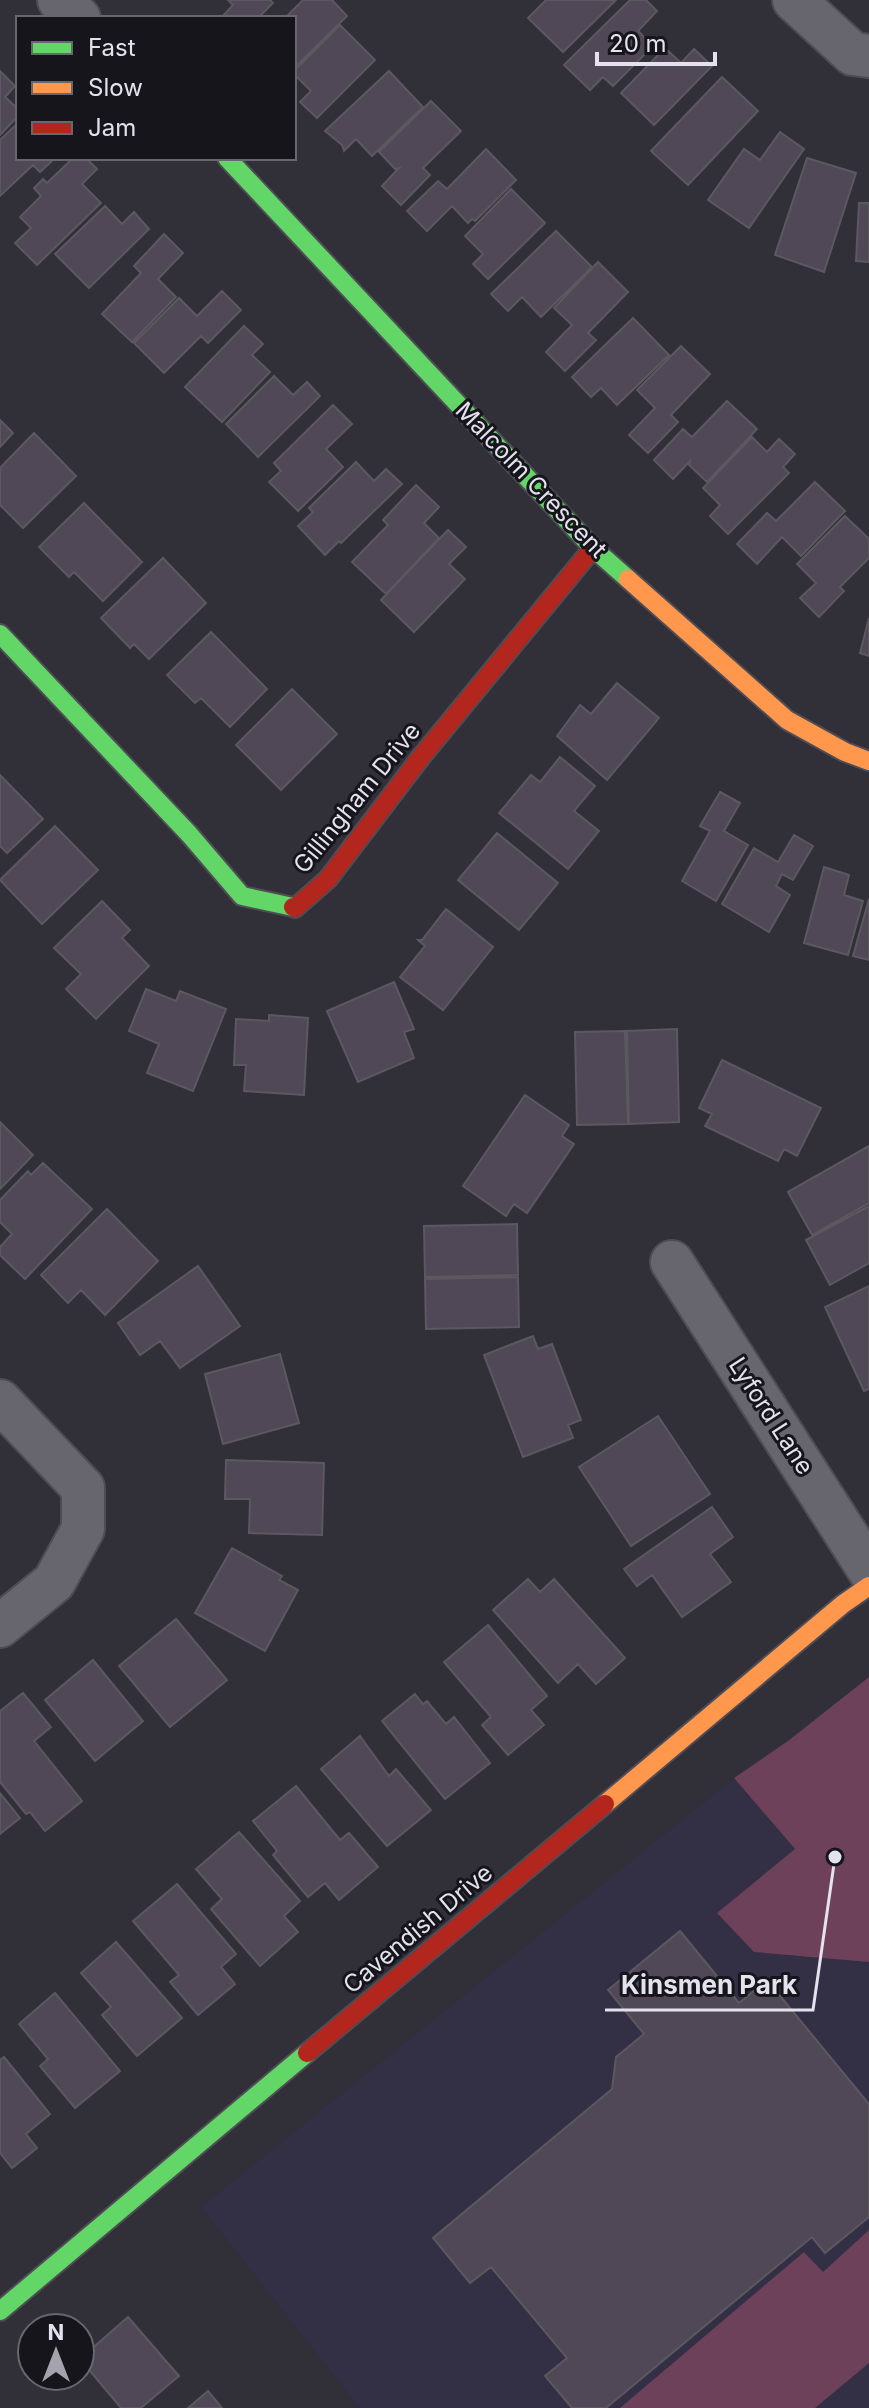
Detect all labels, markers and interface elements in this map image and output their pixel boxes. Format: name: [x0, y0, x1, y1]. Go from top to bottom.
legend: [16, 16, 296, 160]
scale bar: [597, 16, 715, 66]
text: 20 m: [609, 29, 667, 58]
text: Fast: [88, 33, 136, 62]
text: Slow: [88, 73, 143, 102]
text: Jam: [88, 113, 136, 142]
street label: Malcolm Crescent: [450, 396, 613, 564]
street label: Gillingham Drive: [287, 717, 426, 879]
street label: Lyford Lane: [723, 1352, 820, 1480]
street label: Cavendish Drive: [337, 1858, 498, 1999]
callout: Kinsmen Park: [605, 1960, 813, 2010]
text: Kinsmen Park: [621, 1969, 797, 2000]
north arrow: [16, 2312, 96, 2392]
text: N: [48, 2319, 64, 2345]

